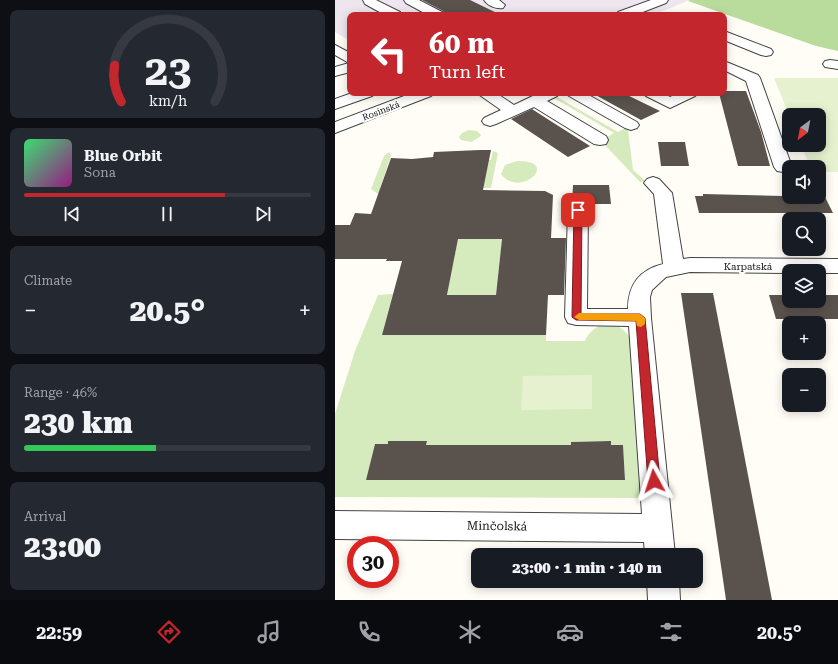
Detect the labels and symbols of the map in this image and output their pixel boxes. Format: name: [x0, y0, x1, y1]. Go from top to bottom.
street label: Rosinská: [361, 99, 401, 123]
north arrow: [782, 108, 826, 152]
pin: [561, 193, 595, 227]
street label: Karpatská: [724, 261, 773, 272]
position arrow: [633, 460, 675, 502]
street label: Minčolská: [467, 518, 528, 534]
speed limit sign: 30: [347, 536, 399, 588]

